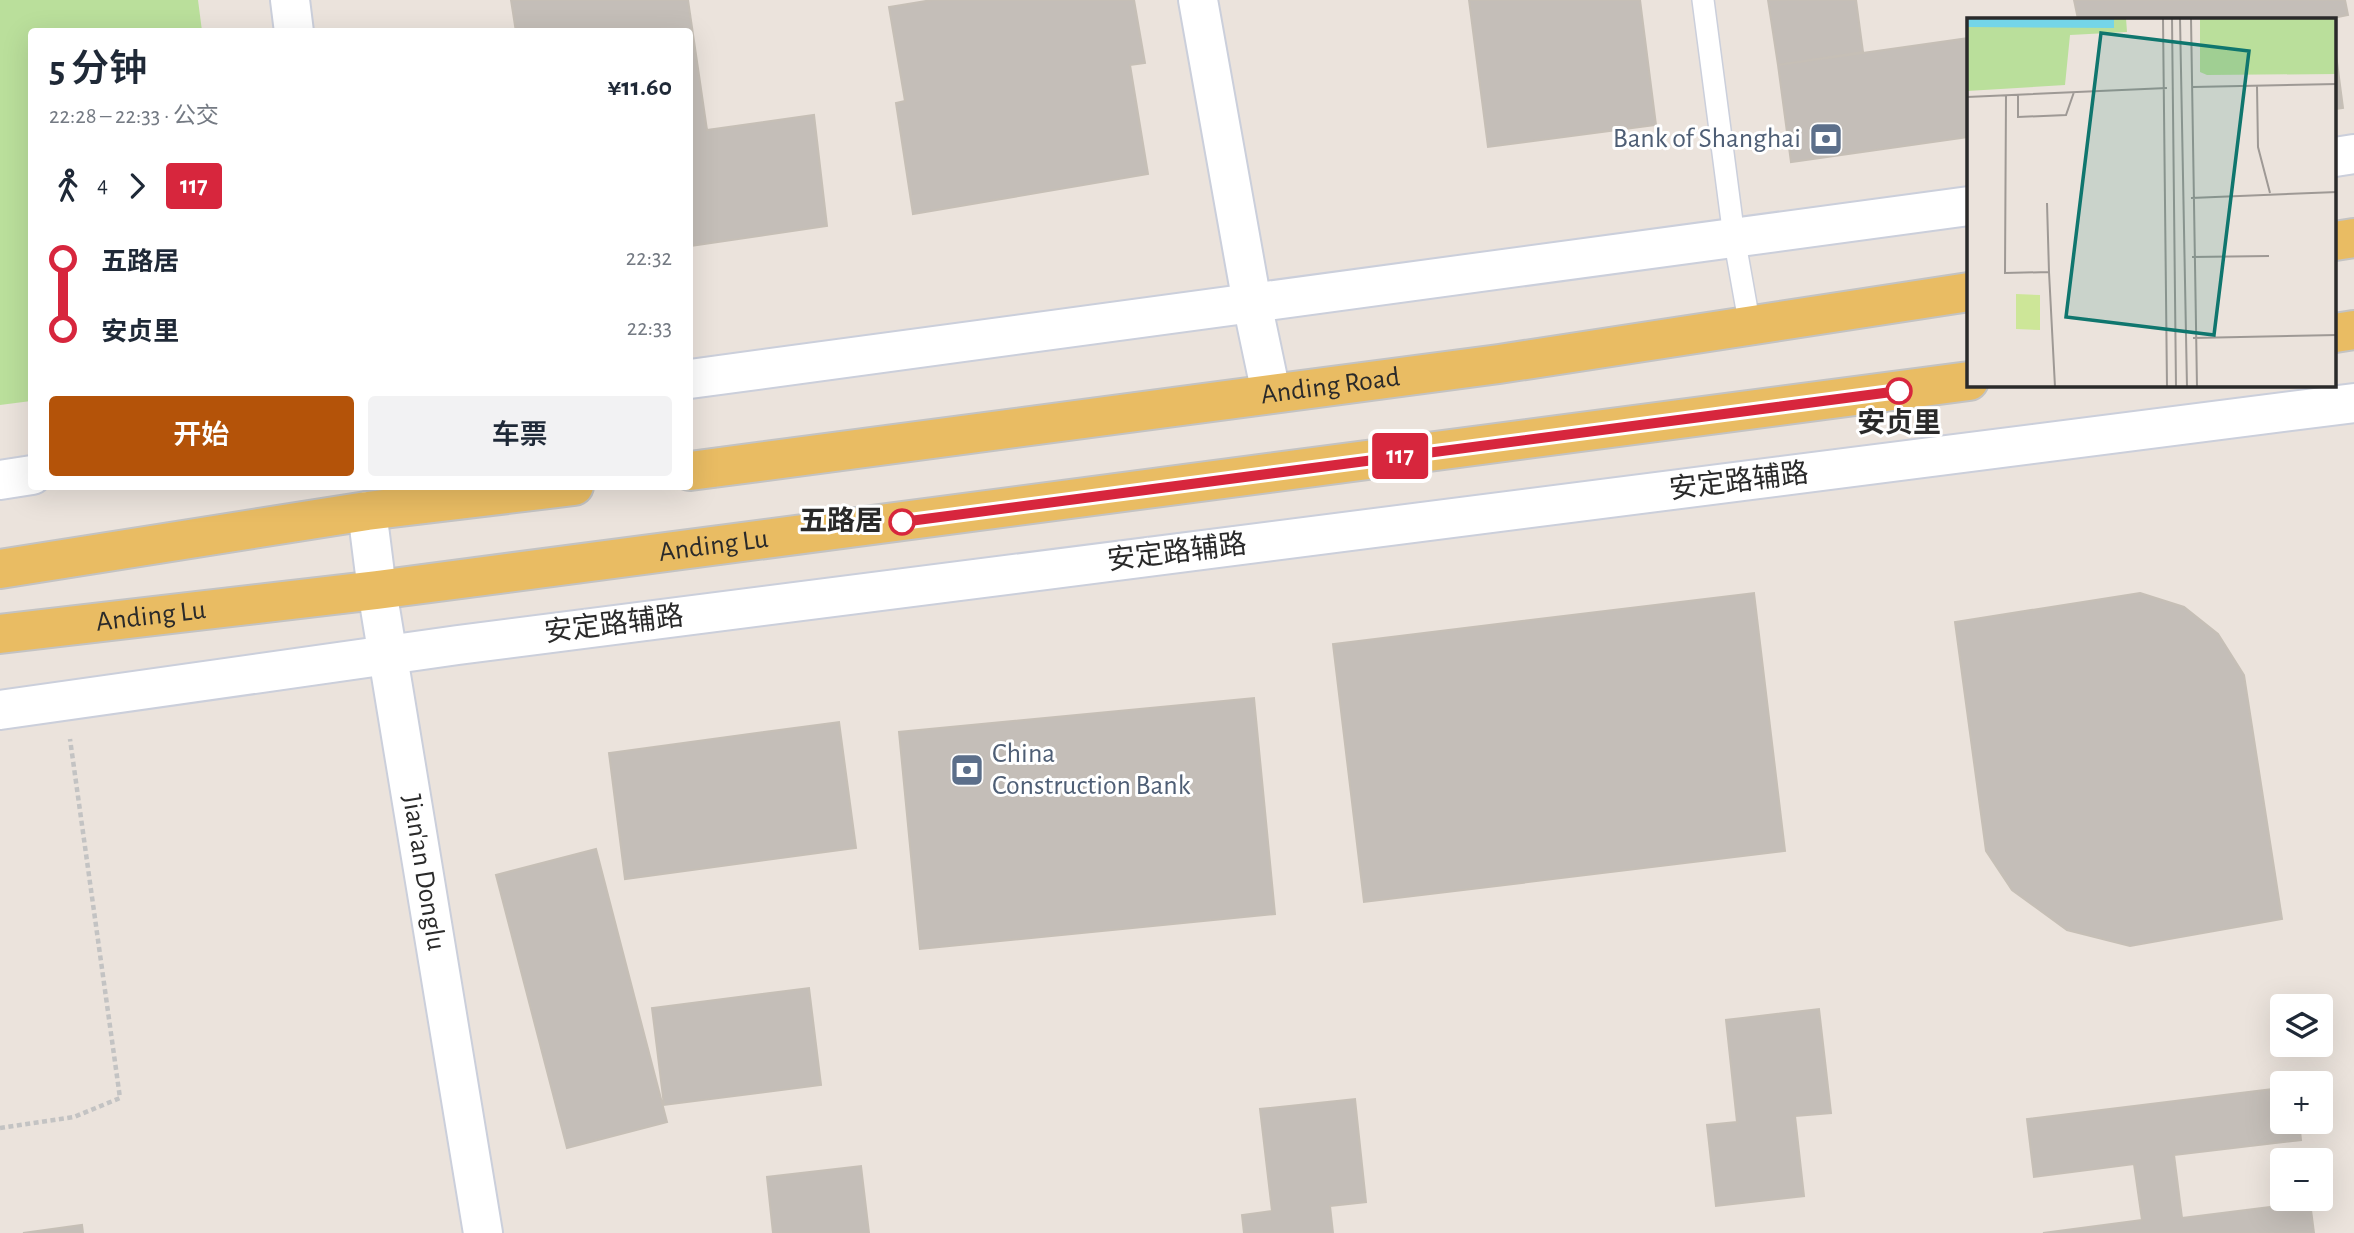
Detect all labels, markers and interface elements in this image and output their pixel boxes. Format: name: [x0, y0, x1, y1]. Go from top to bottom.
inset map: [1967, 18, 2336, 387]
text: 5 分钟: [49, 51, 147, 89]
text: ¥11.60: [608, 74, 672, 100]
text: 22:28 – 22:33 · 公交: [49, 105, 219, 128]
bank icon: Bank of Shanghai: [1807, 120, 1845, 158]
place label: Bank of Shanghai: [1613, 125, 1801, 153]
icon: walk: [49, 167, 87, 205]
icon: forward: [118, 167, 156, 205]
text: 4: [97, 174, 108, 197]
text: 117: [180, 174, 208, 198]
text: 22:32: [626, 247, 672, 270]
text: 五路居: [101, 249, 179, 275]
text: 22:33: [627, 317, 672, 340]
text: 安贞里: [101, 319, 179, 345]
street label: Anding Road: [1259, 363, 1402, 409]
marker: 安贞里: [1886, 378, 1912, 404]
button: 开始: [49, 396, 354, 476]
button: 车票: [368, 396, 672, 476]
place label: 安贞里: [1857, 407, 1941, 438]
line badge: 117: [1360, 433, 1440, 479]
text: 117: [1386, 444, 1414, 468]
street label: 安定路辅路: [1668, 458, 1810, 504]
place label: 五路居: [799, 506, 883, 536]
marker: 五路居: [889, 509, 915, 535]
street label: Anding Lu: [657, 525, 770, 567]
street label: 安定路辅路: [1106, 529, 1248, 575]
street label: Anding Lu: [95, 596, 207, 637]
street label: 安定路辅路: [543, 601, 685, 647]
place label: China Construction Bank: [992, 740, 1191, 800]
bank icon: China Construction Bank: [948, 751, 986, 789]
street label: Jian'an Donglu: [397, 792, 450, 953]
map controls: [2270, 994, 2333, 1211]
button: layers: [2270, 994, 2333, 1057]
button: +: [2270, 1071, 2333, 1134]
button: −: [2270, 1148, 2333, 1211]

